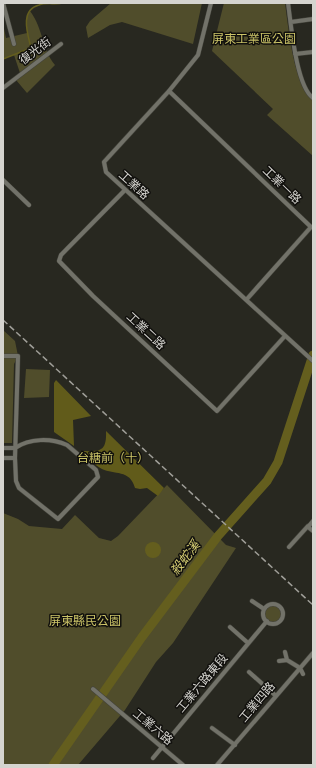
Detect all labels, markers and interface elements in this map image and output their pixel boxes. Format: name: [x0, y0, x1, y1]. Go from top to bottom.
park label: 屏東工業區公園: [212, 32, 296, 46]
street label: 復光街: [16, 35, 54, 67]
street label: 工業一路: [260, 163, 304, 207]
street label: 工業路: [116, 168, 152, 202]
street label: 工業二路: [124, 310, 168, 352]
park label: 台糖前（十）: [77, 451, 149, 465]
water label: 殺蛇溪: [167, 536, 204, 578]
park label: 屏東縣民公園: [49, 614, 121, 628]
street label: 工業六路東段: [173, 651, 231, 715]
street label: 工業四路: [236, 679, 278, 725]
street label: 工業六路: [130, 706, 176, 748]

